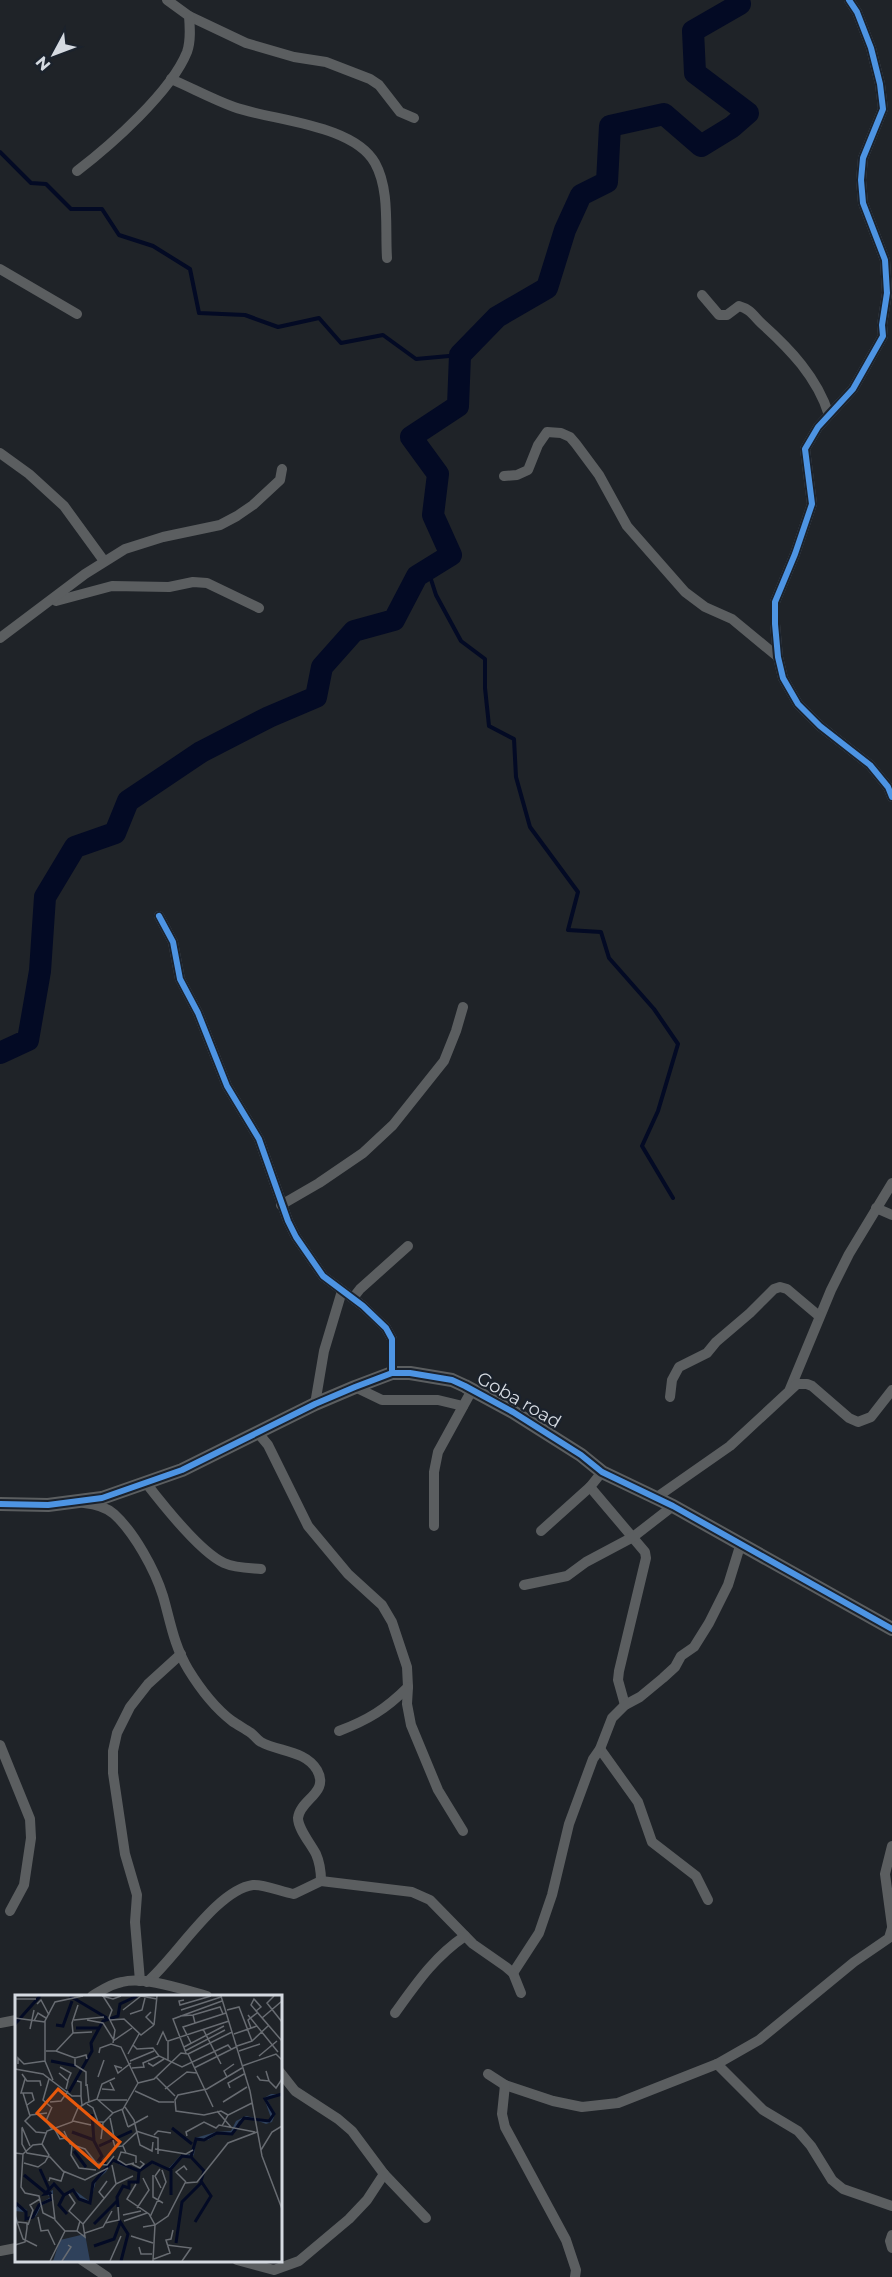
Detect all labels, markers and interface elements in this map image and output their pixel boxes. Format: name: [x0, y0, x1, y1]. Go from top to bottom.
north arrow: [24, 24, 84, 84]
text: N: [32, 52, 54, 75]
street label: Goba road: [473, 1367, 565, 1433]
inset map: [15, 1995, 282, 2262]

